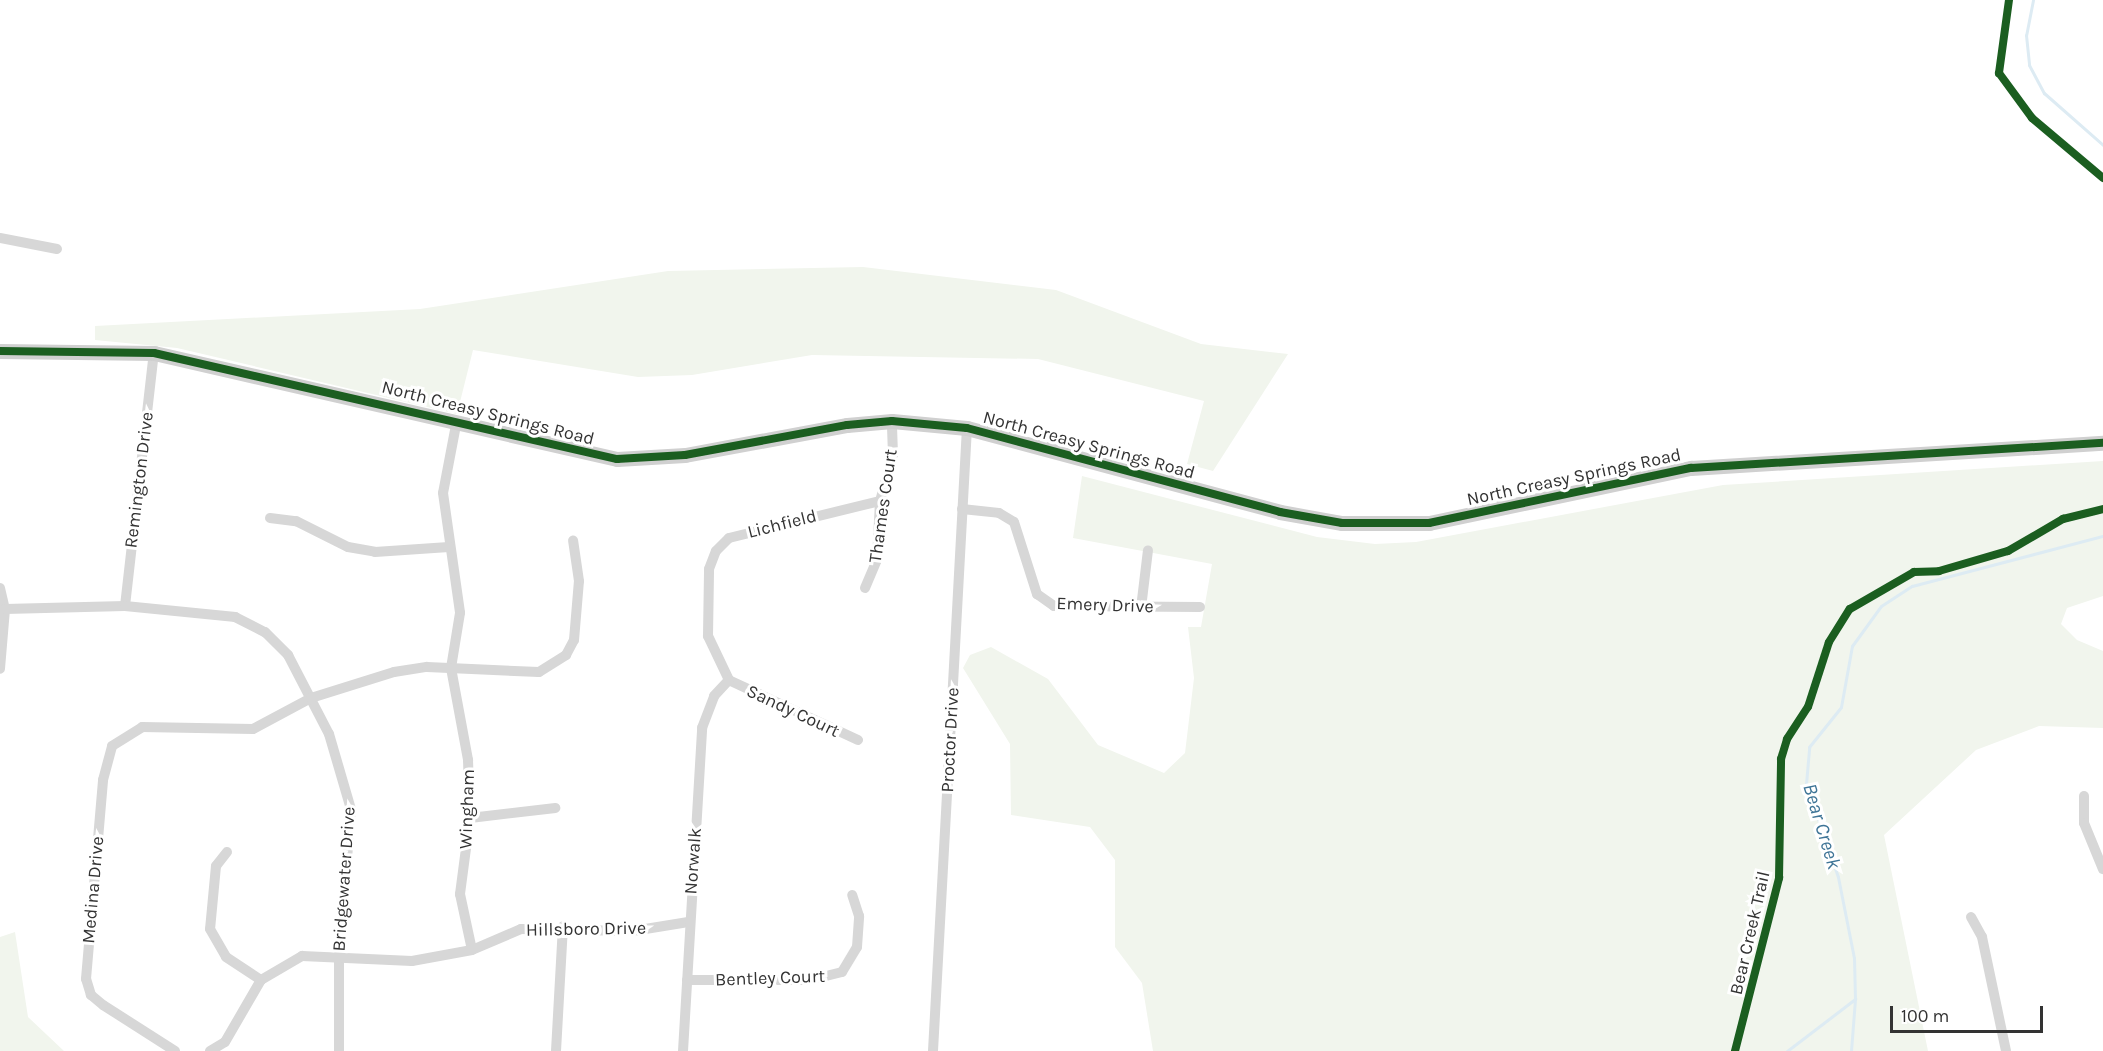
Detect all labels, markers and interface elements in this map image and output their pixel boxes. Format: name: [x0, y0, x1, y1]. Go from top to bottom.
street label: North Creasy Springs Road: [379, 376, 597, 450]
street label: North Creasy Springs Road: [981, 406, 1197, 484]
street label: Remington Drive: [120, 411, 158, 549]
street label: North Creasy Springs Road: [1465, 444, 1683, 510]
street label: Thames Court: [864, 448, 902, 564]
street label: Lichfield: [745, 505, 819, 543]
street label: Emery Drive: [1056, 593, 1154, 617]
street label: Sandy Court: [743, 680, 843, 742]
street label: Proctor Drive: [936, 687, 964, 793]
street label: Wingham: [455, 769, 479, 849]
water label: Bear Creek: [1798, 780, 1846, 872]
street label: Bridgewater Drive: [328, 806, 360, 952]
street label: Norwalk: [680, 827, 706, 895]
street label: Medina Drive: [78, 835, 108, 945]
street label: Bear Creek Trail: [1725, 869, 1775, 997]
street label: Hillsboro Drive: [526, 917, 646, 941]
street label: Bentley Court: [715, 965, 825, 991]
scale bar: [1893, 994, 2046, 1032]
text: 100 m: [1901, 1005, 1949, 1027]

